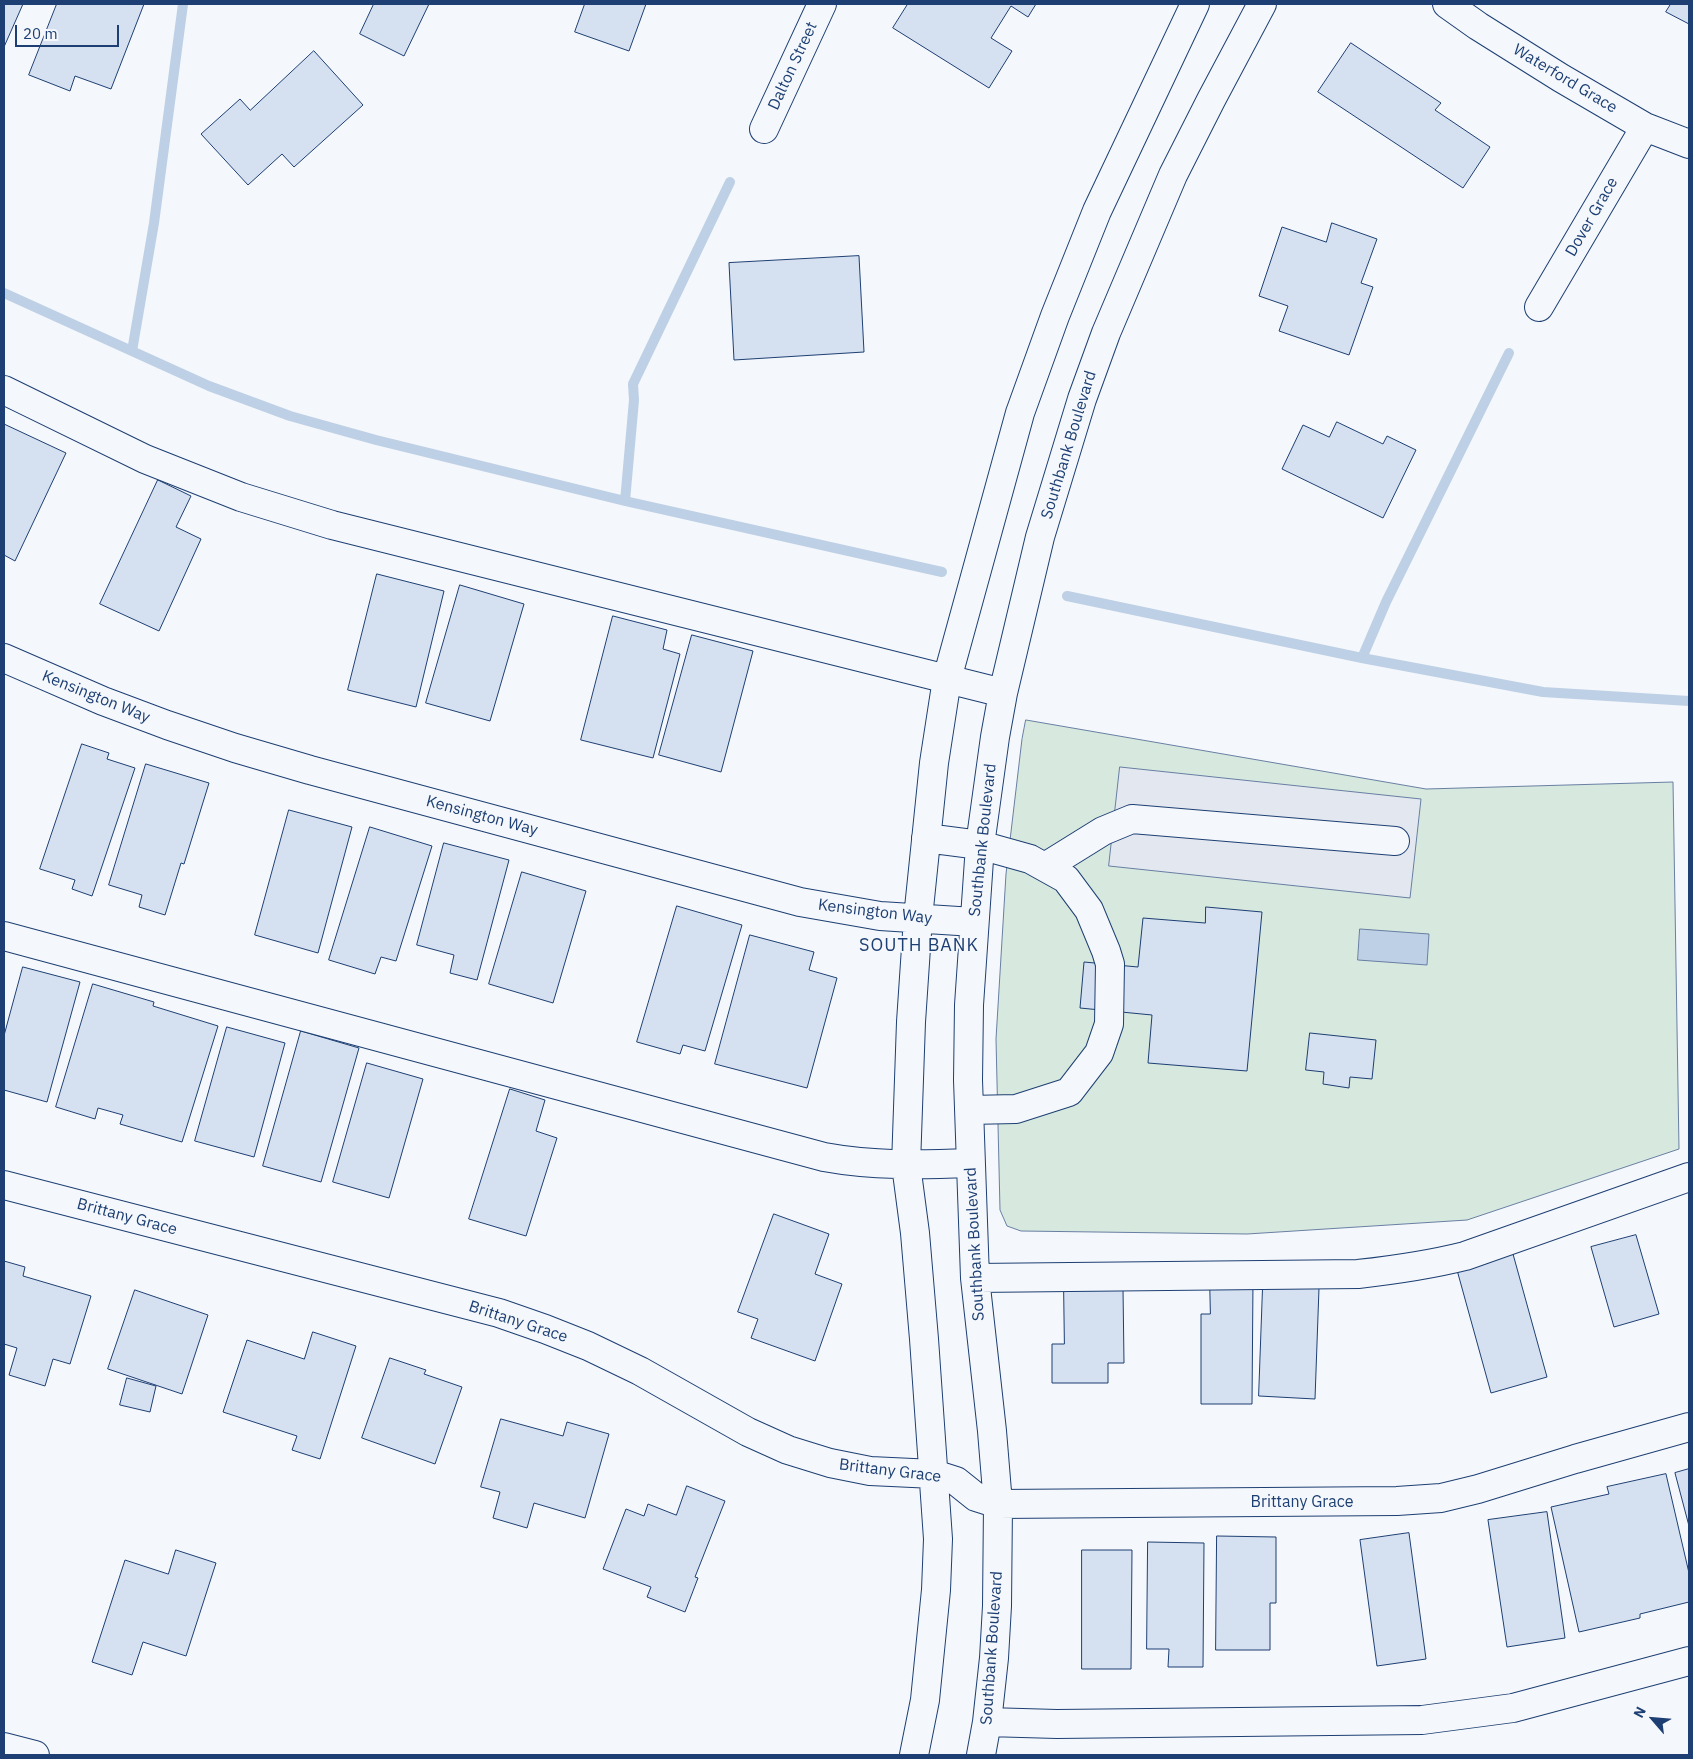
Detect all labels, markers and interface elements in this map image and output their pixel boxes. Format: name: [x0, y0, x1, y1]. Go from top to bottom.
scale bar: [18, 15, 121, 47]
street label: Dalton Street: [764, 19, 822, 113]
text: 20 m: [23, 24, 58, 43]
street label: Waterford Grace: [1509, 40, 1621, 118]
street label: Dover Grace: [1562, 174, 1622, 260]
street label: Southbank Boulevard: [1037, 369, 1101, 521]
street label: Kensington Way: [39, 667, 153, 727]
street label: Southbank Boulevard: [965, 762, 1001, 918]
street label: Kensington Way: [424, 792, 540, 840]
street label: Kensington Way: [817, 895, 933, 929]
district label: SOUTH BANK: [858, 935, 980, 957]
street label: Southbank Boulevard: [961, 1167, 989, 1321]
street label: Brittany Grace: [75, 1194, 179, 1240]
street label: Brittany Grace: [466, 1297, 570, 1347]
street label: Brittany Grace: [838, 1455, 942, 1487]
street label: Brittany Grace: [1251, 1492, 1353, 1512]
street label: Southbank Boulevard: [977, 1571, 1007, 1725]
north arrow: [1628, 1694, 1678, 1744]
text: N: [1629, 1704, 1650, 1721]

